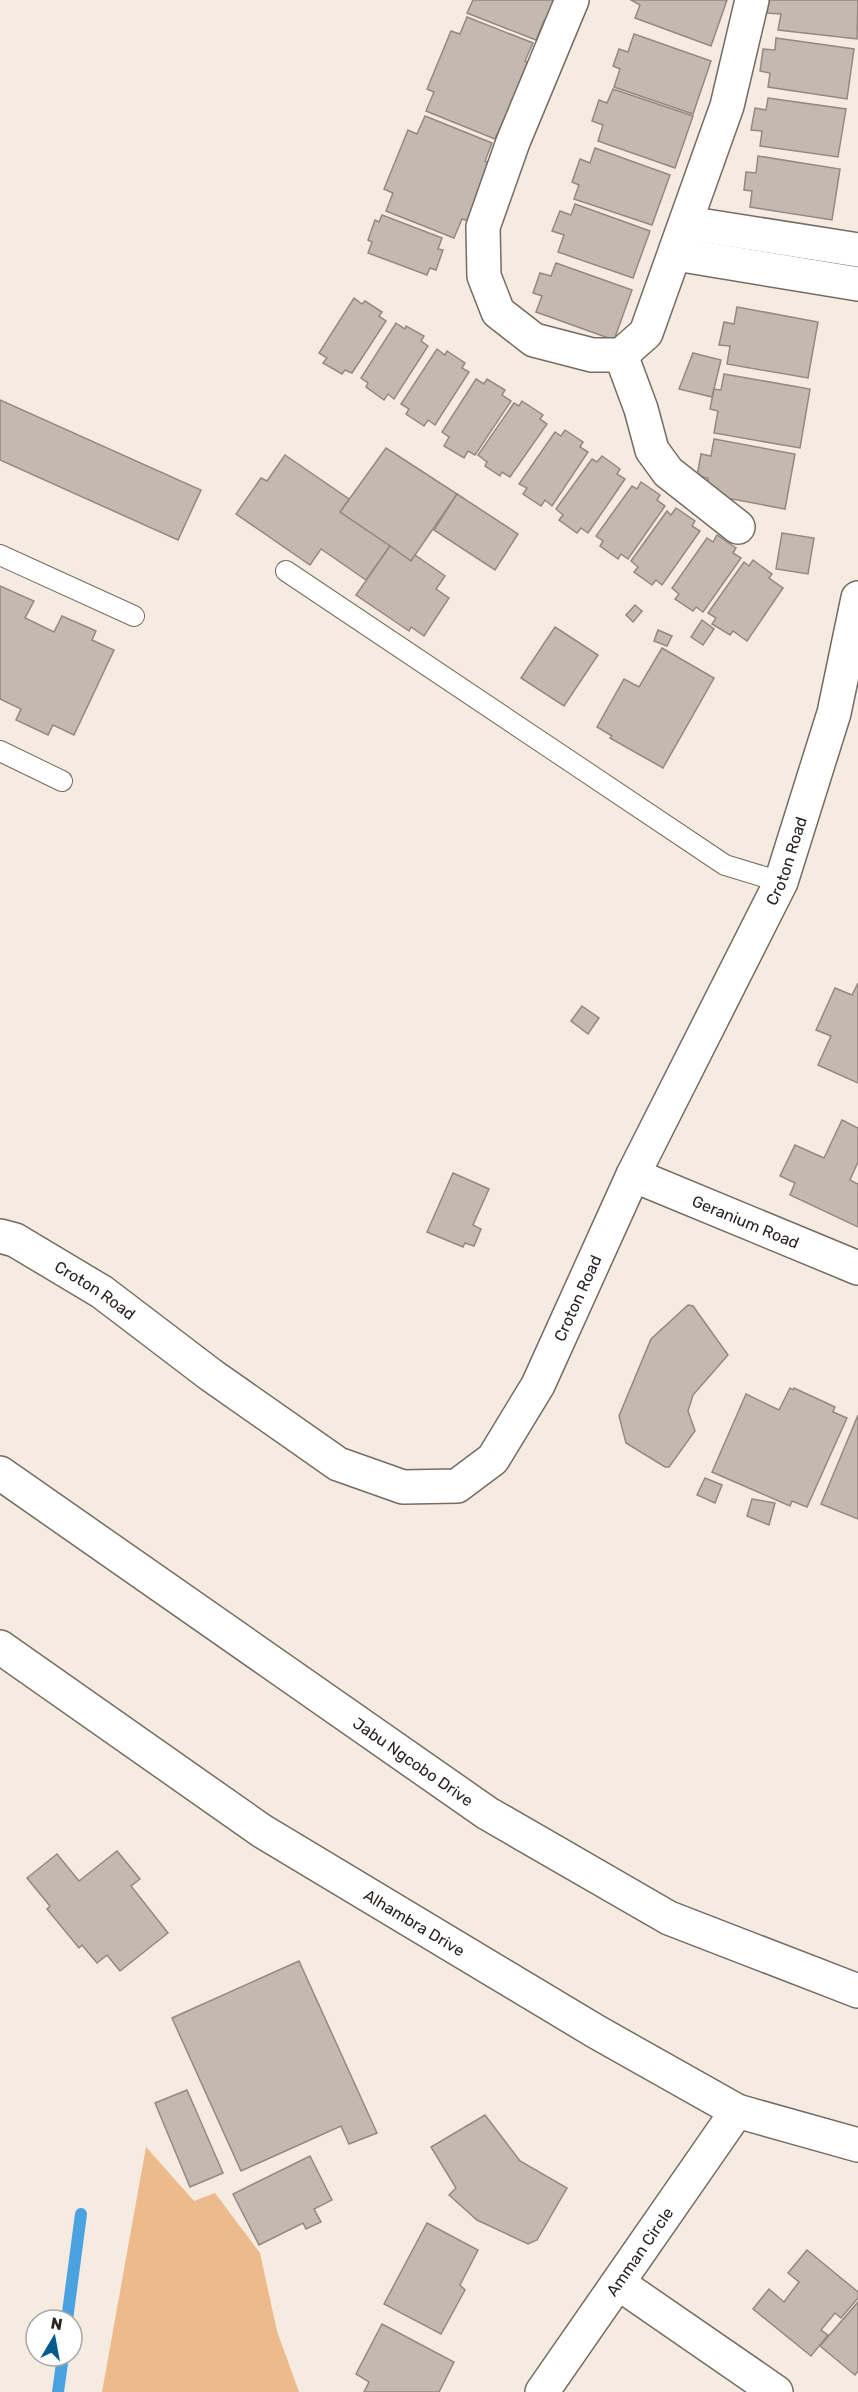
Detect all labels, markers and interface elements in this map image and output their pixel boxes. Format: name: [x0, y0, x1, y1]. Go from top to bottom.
street label: Croton Road: [762, 814, 811, 909]
street label: Geranium Road: [689, 1192, 802, 1253]
street label: Croton Road: [550, 1252, 606, 1344]
street label: Croton Road: [51, 1257, 139, 1324]
street label: Jabu Ngcobo Drive: [349, 1714, 477, 1810]
street label: Alhambra Drive: [360, 1885, 468, 1961]
street label: Amman Circle: [602, 2204, 677, 2300]
north arrow: [24, 2308, 84, 2368]
text: N: [49, 2313, 64, 2334]

